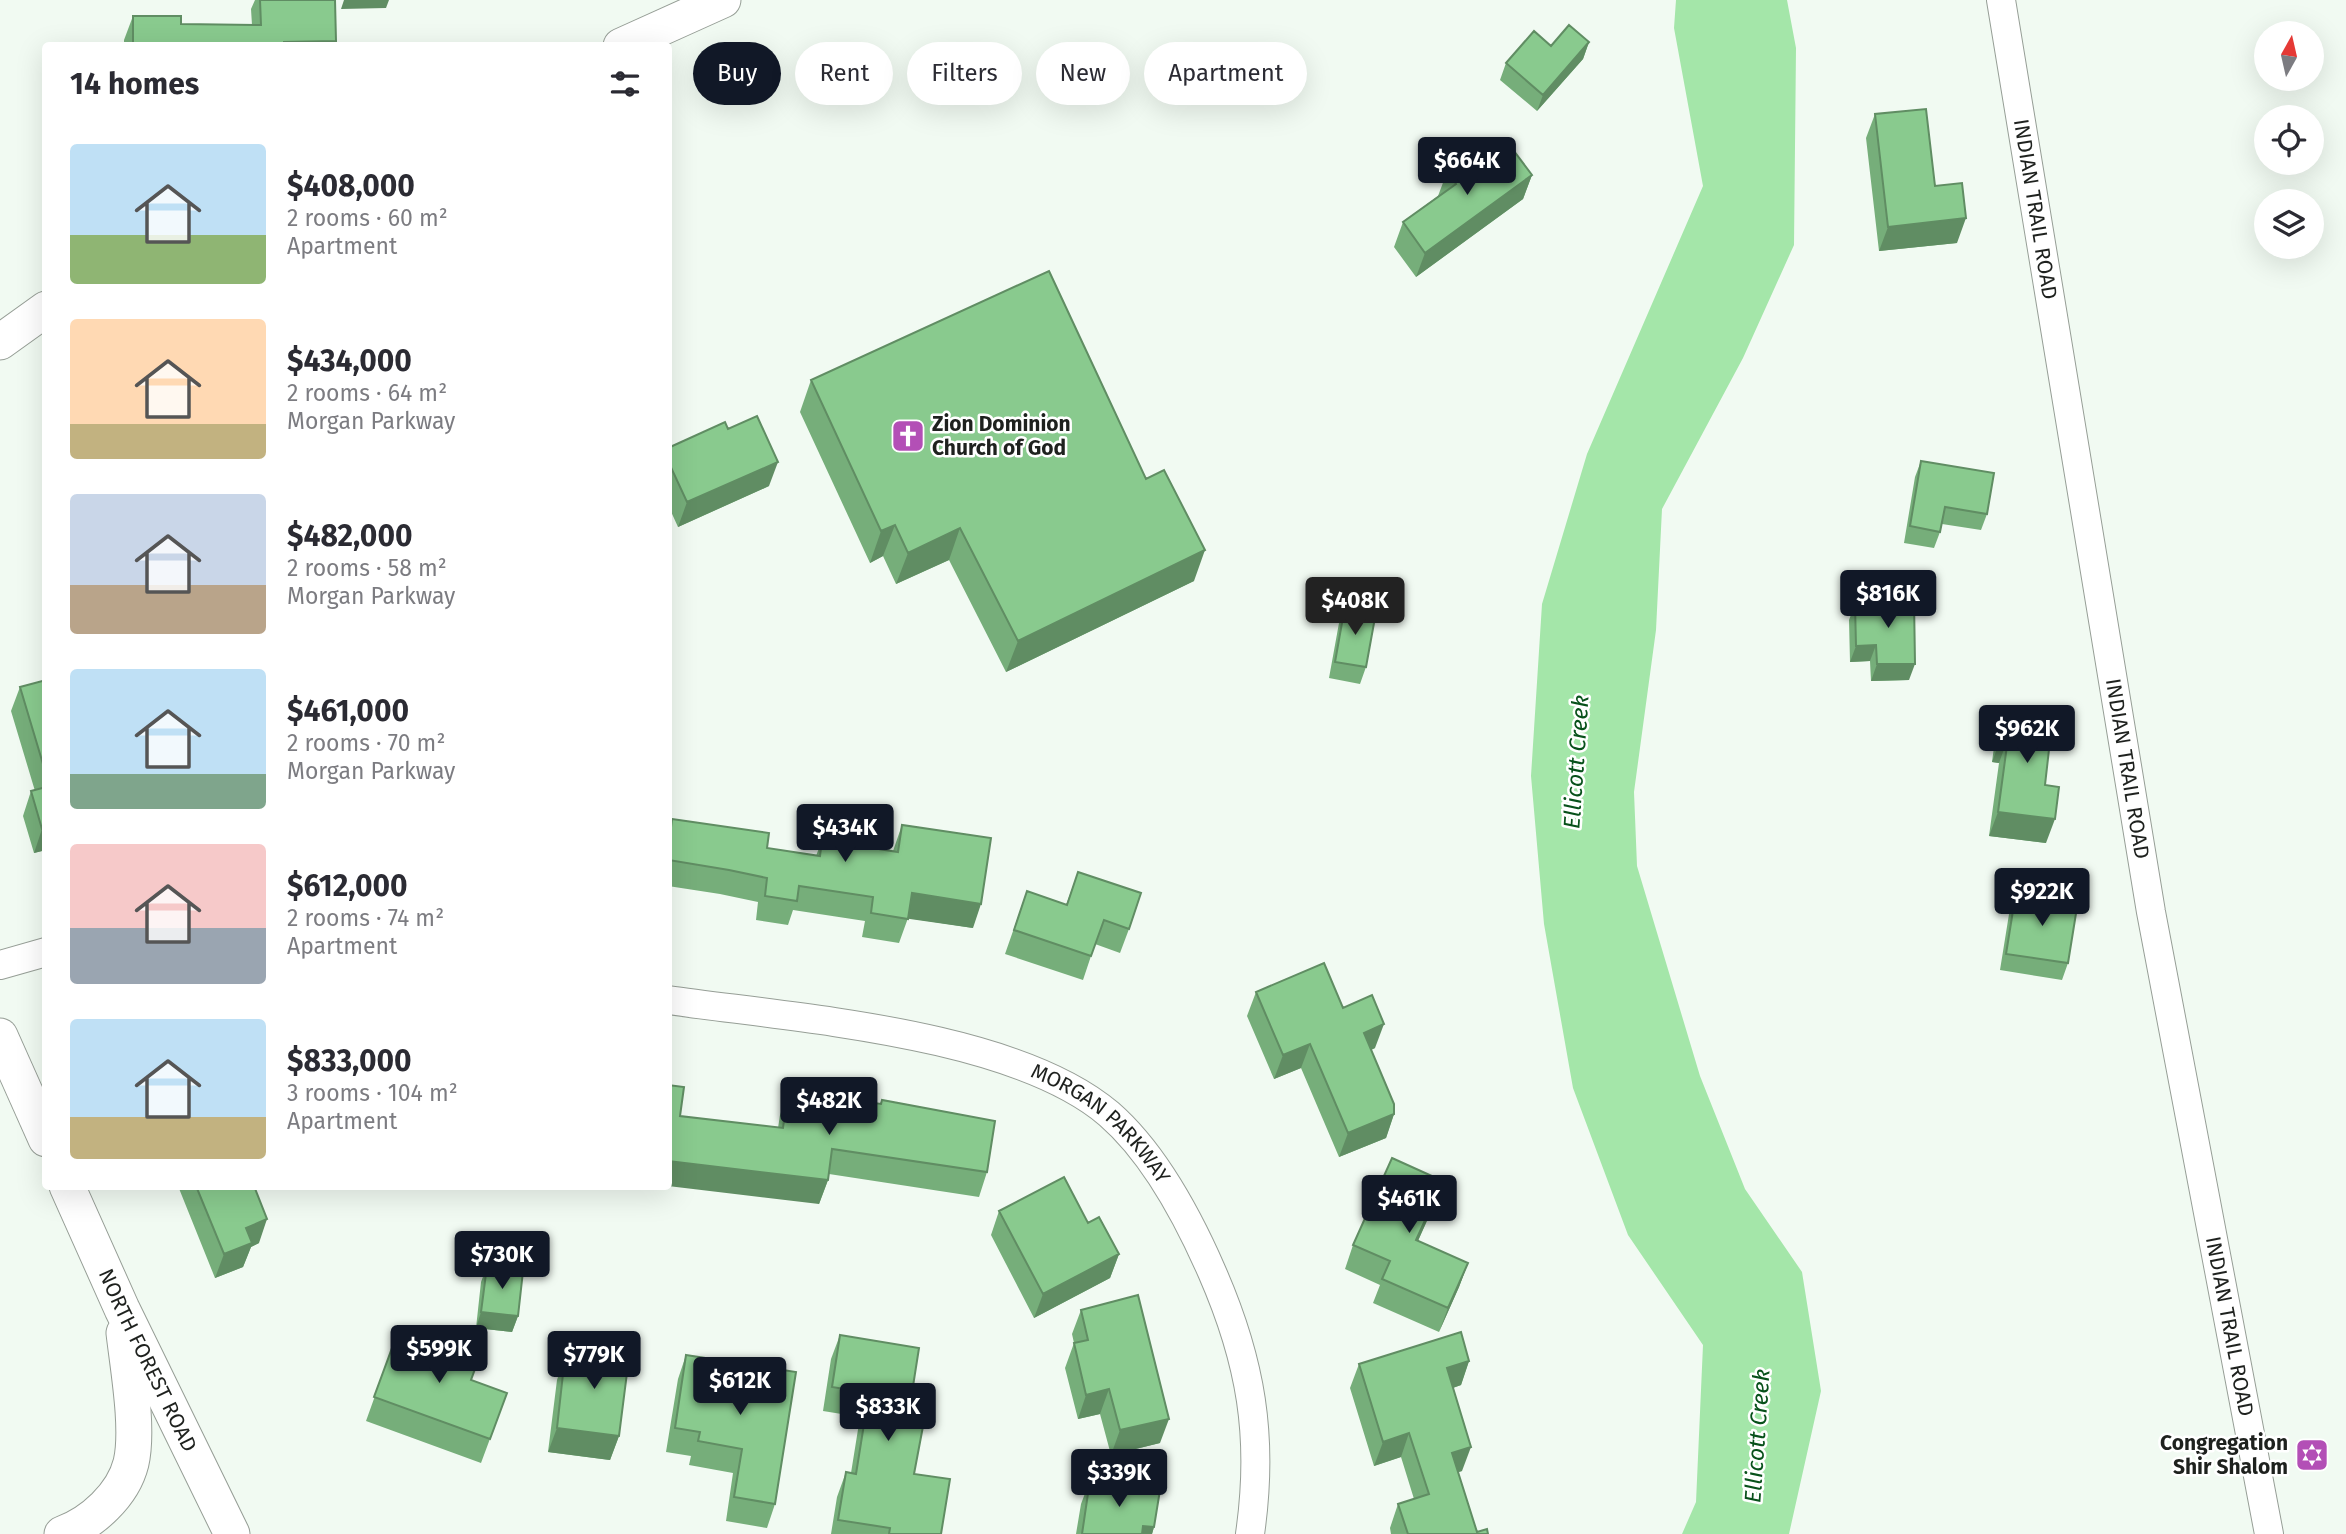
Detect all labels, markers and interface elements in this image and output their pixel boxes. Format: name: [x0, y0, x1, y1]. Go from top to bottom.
north arrow: [2254, 21, 2324, 91]
map controls: [2254, 21, 2324, 259]
chip: Buy: [693, 42, 781, 105]
chip: Rent: [795, 42, 893, 105]
chip: Filters: [907, 42, 1022, 105]
chip: New: [1036, 42, 1130, 105]
chip: Apartment: [1144, 42, 1307, 105]
icon: filters: [606, 65, 644, 103]
text: 14 homes: [70, 66, 199, 102]
button: locate: [2254, 105, 2324, 175]
street label: INDIAN TRAIL ROAD: [2008, 117, 2063, 301]
pin: $664K: [1418, 138, 1516, 197]
text: $664K: [1434, 146, 1500, 174]
text: $408,000: [287, 168, 415, 204]
icon: home: [126, 172, 210, 256]
button: layers: [2254, 189, 2324, 259]
text: 2 rooms · 60 m²: [287, 204, 448, 232]
text: Apartment: [287, 232, 397, 260]
text: $434,000: [287, 343, 412, 379]
icon: home: [126, 347, 210, 431]
text: 2 rooms · 64 m²: [287, 379, 447, 407]
text: Morgan Parkway: [287, 407, 455, 435]
place label: Zion Dominion Church of God: [932, 411, 1071, 461]
church icon: Zion Dominion Church of God: [889, 417, 927, 455]
text: $482,000: [287, 518, 413, 554]
icon: home: [126, 522, 210, 606]
text: 2 rooms · 58 m²: [287, 554, 447, 582]
pin: $816K: [1839, 570, 1937, 630]
pin: $408K: [1306, 578, 1404, 637]
text: $816K: [1856, 579, 1920, 607]
text: Morgan Parkway: [287, 582, 455, 610]
text: $408K: [1322, 586, 1389, 614]
street label: INDIAN TRAIL ROAD: [2100, 676, 2155, 861]
text: $461,000: [287, 693, 409, 729]
water label: Ellicott Creek: [1557, 694, 1595, 830]
icon: home: [126, 697, 210, 781]
pin: $962K: [1978, 706, 2076, 765]
text: $962K: [1995, 714, 2059, 742]
text: 2 rooms · 70 m²: [287, 729, 445, 757]
text: Morgan Parkway: [287, 757, 455, 785]
pin: $434K: [796, 804, 894, 864]
text: $434K: [813, 813, 877, 841]
text: $612,000: [287, 868, 408, 904]
pin: $922K: [1993, 869, 2091, 928]
icon: home: [126, 872, 210, 956]
text: $922K: [2011, 877, 2074, 905]
text: 2 rooms · 74 m²: [287, 904, 444, 932]
text: Apartment: [287, 932, 397, 960]
text: $833,000: [287, 1043, 412, 1079]
icon: home: [126, 1047, 210, 1131]
street label: MORGAN PARKWAY: [1027, 1058, 1176, 1189]
pin: $482K: [780, 1078, 878, 1137]
text: 3 rooms · 104 m²: [287, 1079, 458, 1107]
text: $482K: [796, 1086, 862, 1114]
text: Apartment: [287, 1107, 397, 1135]
pin: $461K: [1360, 1176, 1458, 1235]
text: $461K: [1378, 1184, 1440, 1212]
pin: $730K: [453, 1232, 551, 1291]
street label: INDIAN TRAIL ROAD: [2200, 1234, 2259, 1418]
text: $730K: [471, 1240, 533, 1268]
street label: NORTH FOREST ROAD: [93, 1265, 203, 1456]
pin: $599K: [390, 1326, 488, 1385]
pin: $779K: [545, 1332, 643, 1391]
text: $599K: [407, 1334, 471, 1362]
text: $779K: [564, 1340, 624, 1368]
pin: $612K: [691, 1358, 789, 1417]
text: $612K: [709, 1366, 771, 1394]
water label: Ellicott Creek: [1738, 1368, 1776, 1504]
pin: $833K: [839, 1384, 937, 1443]
text: $833K: [856, 1392, 920, 1420]
place label: Congregation Shir Shalom: [2160, 1430, 2288, 1480]
synagogue icon: Congregation Shir Shalom: [2293, 1436, 2331, 1474]
pin: $339K: [1070, 1450, 1168, 1509]
text: $339K: [1087, 1458, 1151, 1486]

